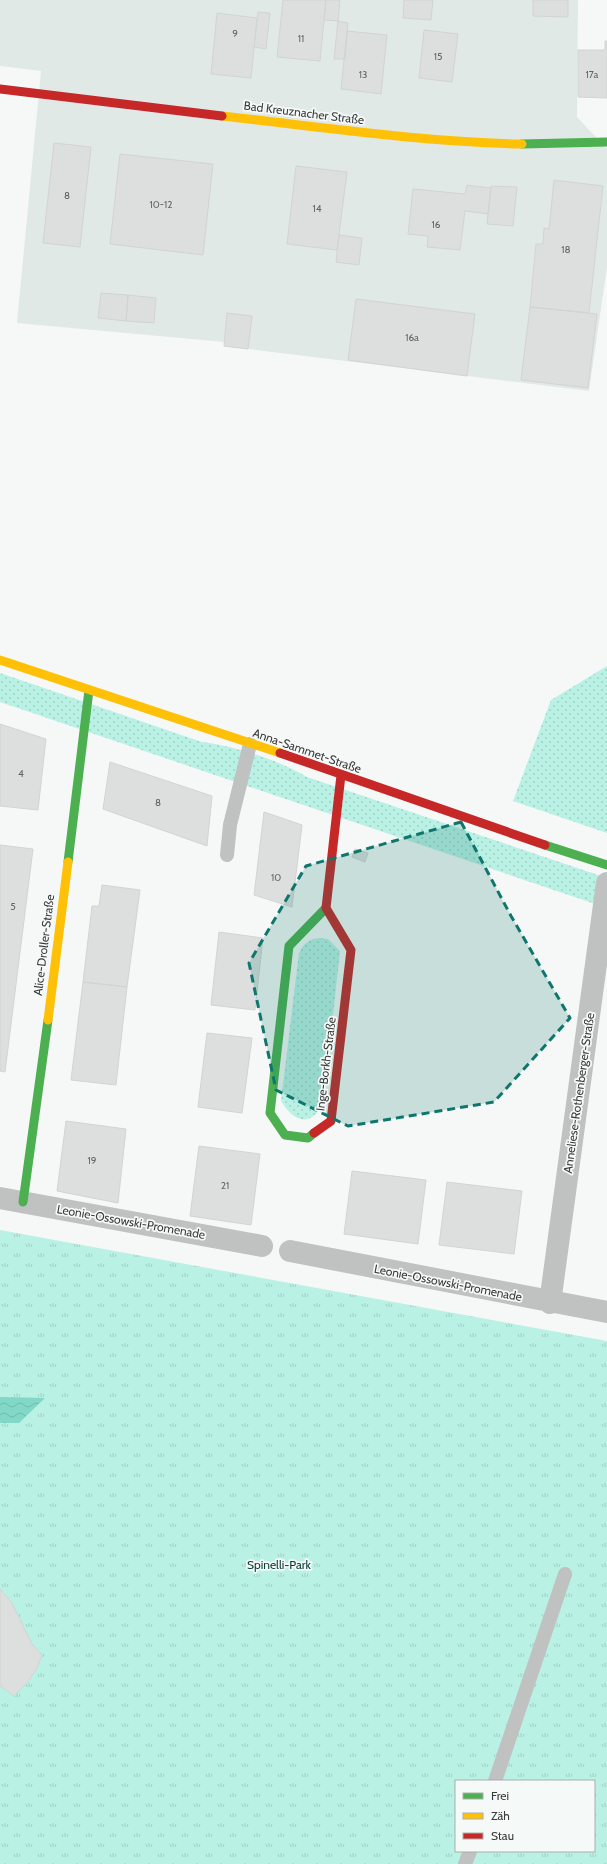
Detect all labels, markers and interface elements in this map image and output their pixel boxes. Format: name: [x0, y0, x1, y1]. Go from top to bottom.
house number: 9: [232, 27, 238, 40]
house number: 11: [298, 32, 304, 45]
house number: 15: [434, 50, 442, 63]
house number: 13: [359, 68, 367, 81]
house number: 17a: [586, 68, 599, 81]
street label: Bad Kreuznacher Straße: [243, 98, 365, 127]
house number: 8: [64, 189, 70, 202]
house number: 10-12: [150, 198, 172, 211]
house number: 14: [312, 202, 322, 215]
house number: 16: [432, 218, 441, 231]
house number: 18: [561, 243, 571, 256]
house number: 16a: [405, 331, 419, 344]
street label: Anna-Sammet-Straße: [251, 725, 363, 776]
house number: 4: [18, 767, 24, 780]
house number: 8: [155, 796, 161, 809]
house number: 10: [271, 871, 281, 884]
street label: Alice-Droller-Straße: [30, 894, 57, 996]
house number: 5: [10, 900, 16, 913]
street label: Anneliese-Rothenberger-Straße: [560, 1012, 597, 1174]
street label: Inge-Borkh-Straße: [312, 1016, 339, 1112]
house number: 19: [88, 1154, 97, 1167]
house number: 21: [221, 1179, 229, 1192]
street label: Leonie-Ossowski-Promenade: [56, 1201, 206, 1242]
street label: Leonie-Ossowski-Promenade: [373, 1261, 523, 1304]
park label: Spinelli-Park: [247, 1557, 312, 1572]
legend: [455, 1780, 595, 1852]
text: Frei: [491, 1788, 509, 1803]
text: Zäh: [491, 1808, 510, 1823]
text: Stau: [491, 1828, 514, 1843]

